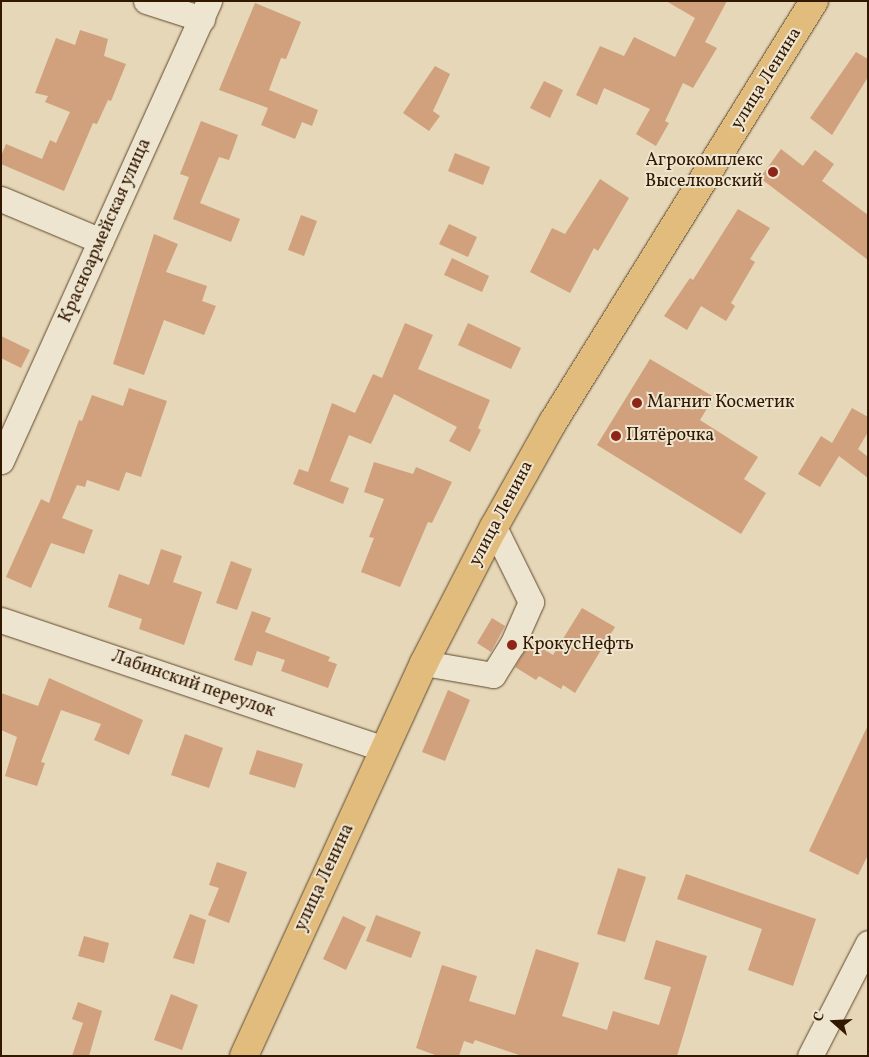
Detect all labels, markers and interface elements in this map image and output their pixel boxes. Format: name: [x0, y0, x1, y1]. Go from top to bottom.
street label: улица Ленина: [727, 24, 807, 134]
street label: Красноармейская улица: [55, 135, 157, 327]
place label: Агрокомплекс Выселковский: [645, 151, 763, 193]
marker: Агрокомплекс Выселковский: [767, 166, 779, 178]
place label: Магнит Косметик: [647, 392, 794, 414]
marker: Магнит Косметик: [631, 397, 643, 409]
place label: Пятёрочка: [626, 425, 714, 447]
marker: Пятёрочка: [610, 430, 622, 442]
street label: улица Ленина: [465, 458, 539, 570]
place label: КрокусНефть: [522, 634, 634, 656]
marker: КрокусНефть: [506, 639, 518, 651]
street label: Лабинский переулок: [108, 647, 278, 723]
street label: улица Ленина: [291, 821, 359, 935]
north arrow: [809, 997, 859, 1047]
text: С: [809, 1010, 830, 1024]

